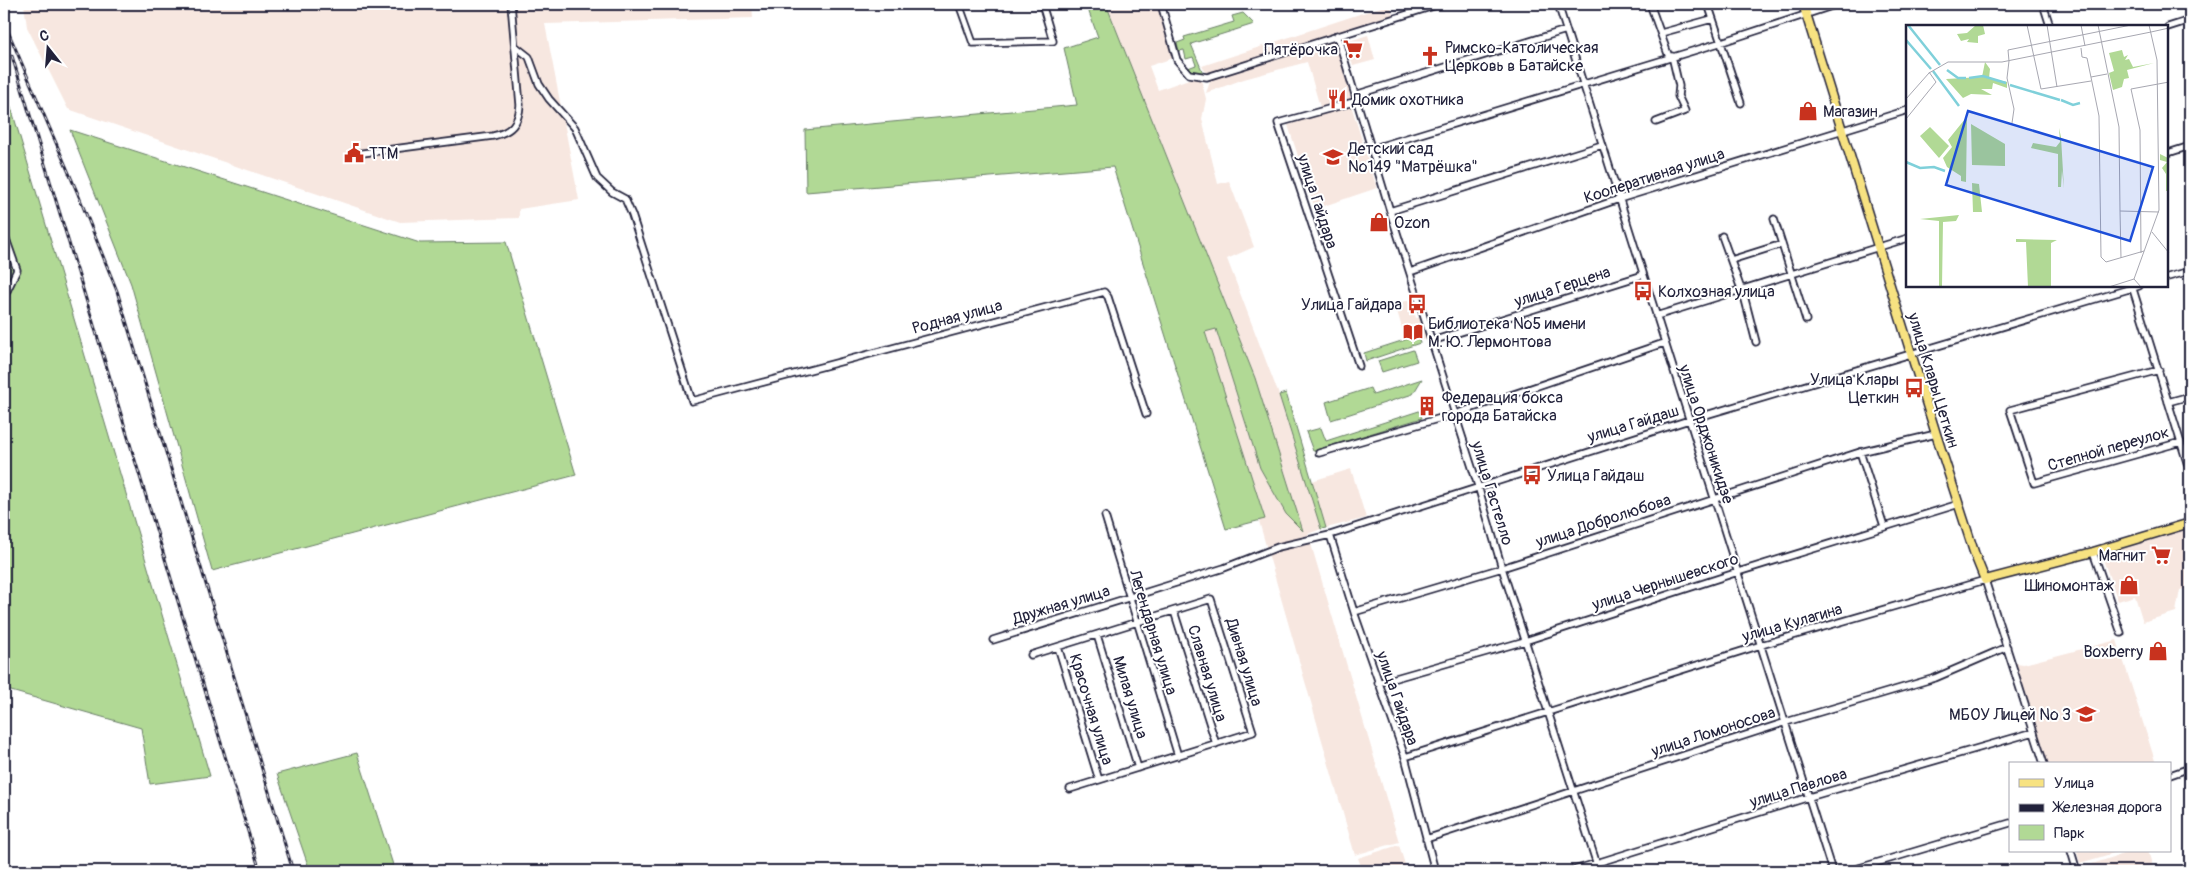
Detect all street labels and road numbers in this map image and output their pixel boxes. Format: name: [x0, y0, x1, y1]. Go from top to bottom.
street label: Кооперативная улица: [1581, 144, 1727, 208]
street label: улица Гайдара: [1292, 151, 1342, 251]
street label: улица Герцена: [1511, 262, 1613, 312]
street label: Родная улица: [910, 295, 1004, 339]
street label: улица Клары Цеткин: [1903, 309, 1963, 450]
street label: улица Орджоникидзе: [1674, 361, 1738, 507]
street label: улица Гайдаш: [1584, 401, 1681, 448]
street label: Степной переулок: [2045, 422, 2171, 476]
street label: улица Гастелло: [1466, 438, 1517, 548]
street label: улица Добролюбова: [1532, 490, 1673, 553]
street label: улица Чернышевского: [1589, 549, 1741, 615]
street label: Легендарная улица: [1124, 566, 1182, 697]
street label: Дружная улица: [1009, 581, 1112, 630]
street label: улица Кулагина: [1739, 599, 1845, 647]
street label: Дивная улица: [1221, 615, 1267, 709]
street label: Славная улица: [1183, 623, 1231, 724]
street label: улица Гайдара: [1371, 648, 1422, 748]
street label: Красочная улица: [1065, 651, 1117, 767]
street label: Милая улица: [1108, 654, 1152, 741]
street label: улица Ломоносова: [1648, 702, 1778, 762]
street label: улица Павлова: [1746, 764, 1849, 813]

